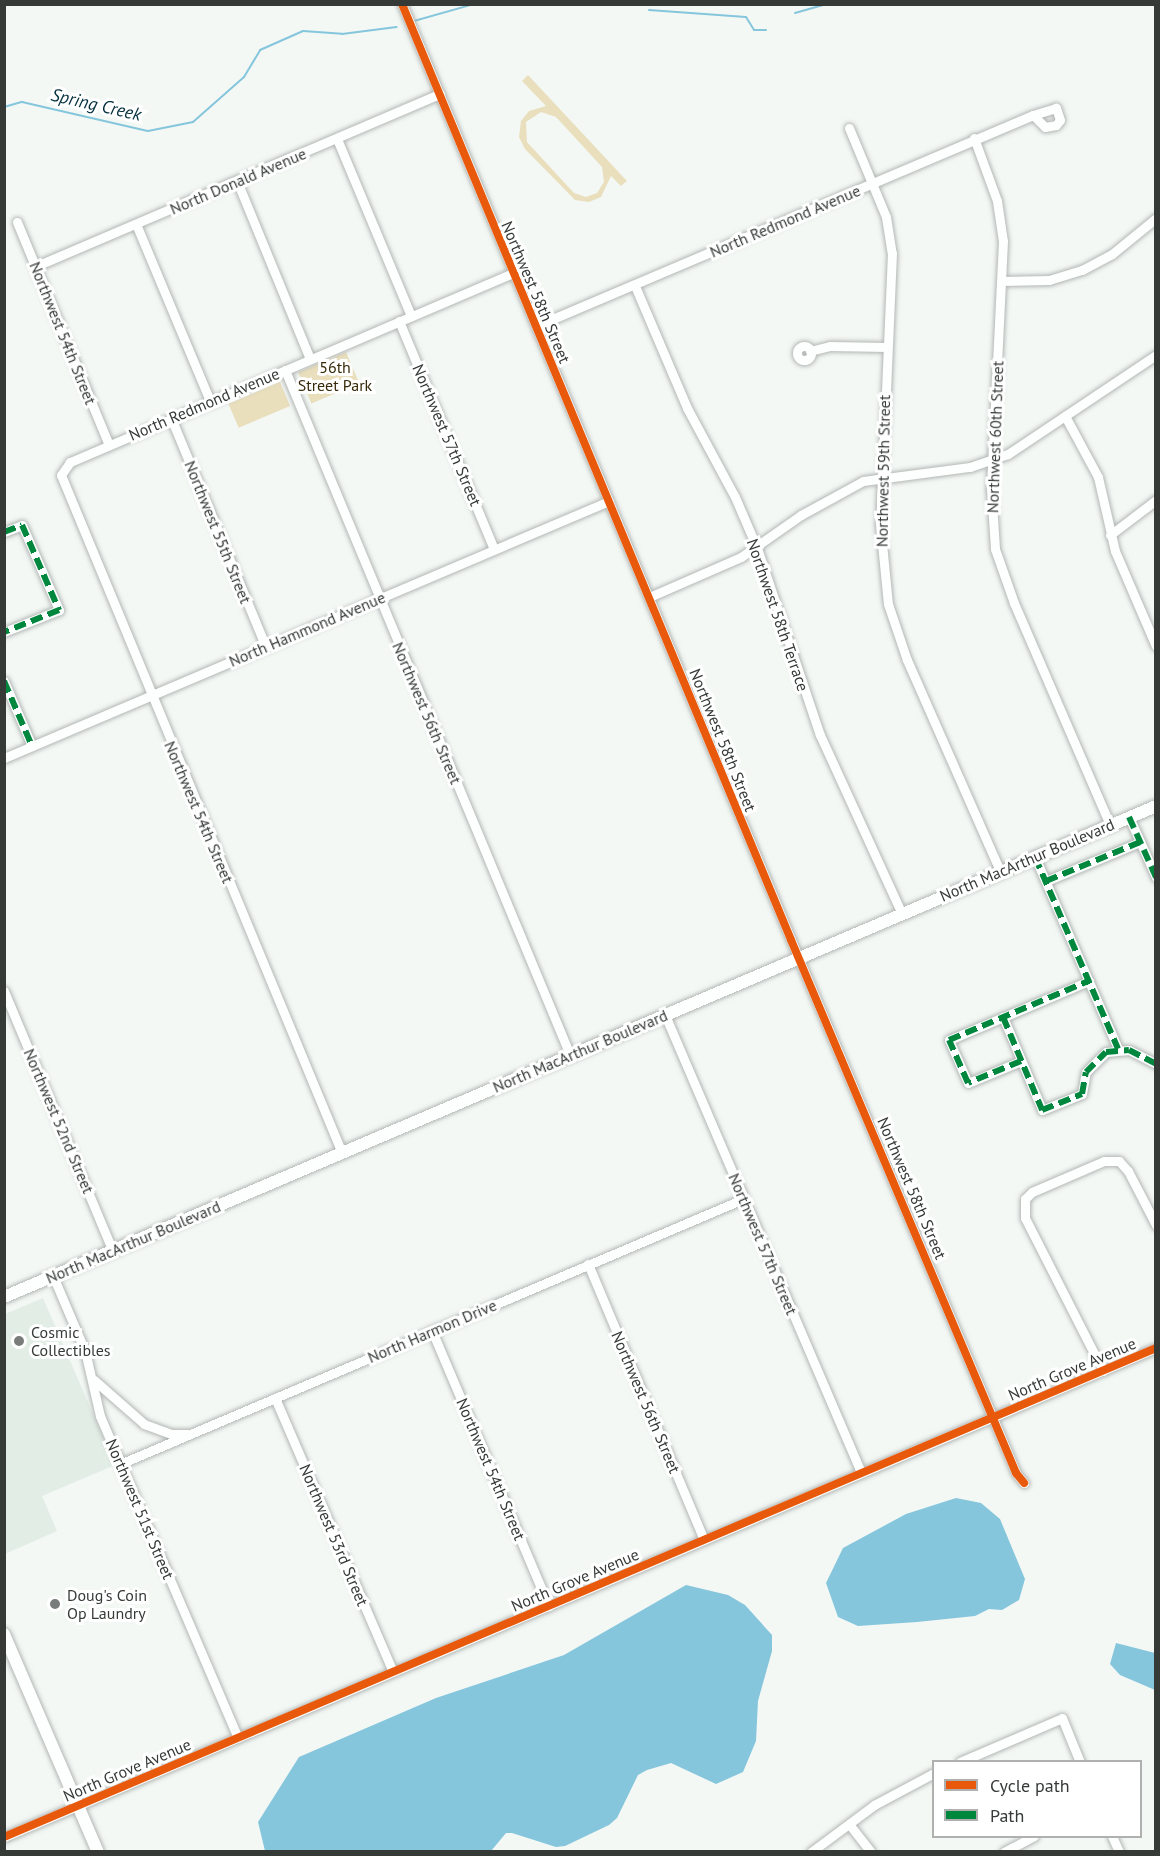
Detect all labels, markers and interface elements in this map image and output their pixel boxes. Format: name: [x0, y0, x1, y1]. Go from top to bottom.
water label: Spring Creek: [49, 84, 143, 126]
street label: North Donald Avenue: [167, 143, 309, 219]
street label: North Redmond Avenue: [707, 180, 863, 262]
street label: Northwest 58th Street: [497, 218, 575, 366]
street label: Northwest 54th Street: [26, 259, 100, 407]
park label: 56th Street Park: [298, 357, 372, 395]
street label: Northwest 57th Street: [408, 361, 486, 509]
street label: Northwest 60th Street: [983, 361, 1007, 513]
street label: North Redmond Avenue: [126, 363, 282, 445]
street label: Northwest 59th Street: [872, 395, 894, 547]
street label: Northwest 55th Street: [181, 458, 255, 606]
street label: Northwest 58th Terrace: [743, 536, 813, 694]
street label: North Hammond Avenue: [226, 587, 388, 671]
street label: Northwest 56th Street: [388, 639, 466, 787]
street label: Northwest 58th Street: [686, 666, 760, 814]
street label: Northwest 54th Street: [160, 738, 238, 886]
street label: North MacArthur Boulevard: [937, 814, 1117, 906]
street label: North MacArthur Boulevard: [490, 1005, 670, 1097]
street label: Northwest 52nd Street: [20, 1046, 98, 1196]
street label: Northwest 58th Street: [873, 1114, 951, 1262]
street label: Northwest 57th Street: [724, 1170, 802, 1318]
street label: North MacArthur Boulevard: [43, 1196, 223, 1288]
street label: North Harmon Drive: [365, 1295, 499, 1367]
place label: Cosmic Collectibles: [31, 1322, 111, 1360]
street label: Northwest 56th Street: [607, 1328, 685, 1476]
street label: North Grove Avenue: [1005, 1333, 1139, 1405]
marker: Cosmic Collectibles: [12, 1334, 26, 1348]
street label: Northwest 54th Street: [452, 1395, 530, 1543]
street label: Northwest 51st Street: [102, 1436, 178, 1582]
street label: Northwest 53rd Street: [295, 1461, 373, 1609]
street label: North Grove Avenue: [508, 1544, 642, 1616]
place label: Doug's Coin Op Laundry: [67, 1585, 147, 1623]
marker: Doug's Coin Op Laundry: [48, 1597, 62, 1611]
street label: North Grove Avenue: [60, 1734, 194, 1806]
legend: [932, 1760, 1142, 1838]
text: Cycle path: [990, 1774, 1070, 1797]
text: Path: [990, 1804, 1024, 1827]

